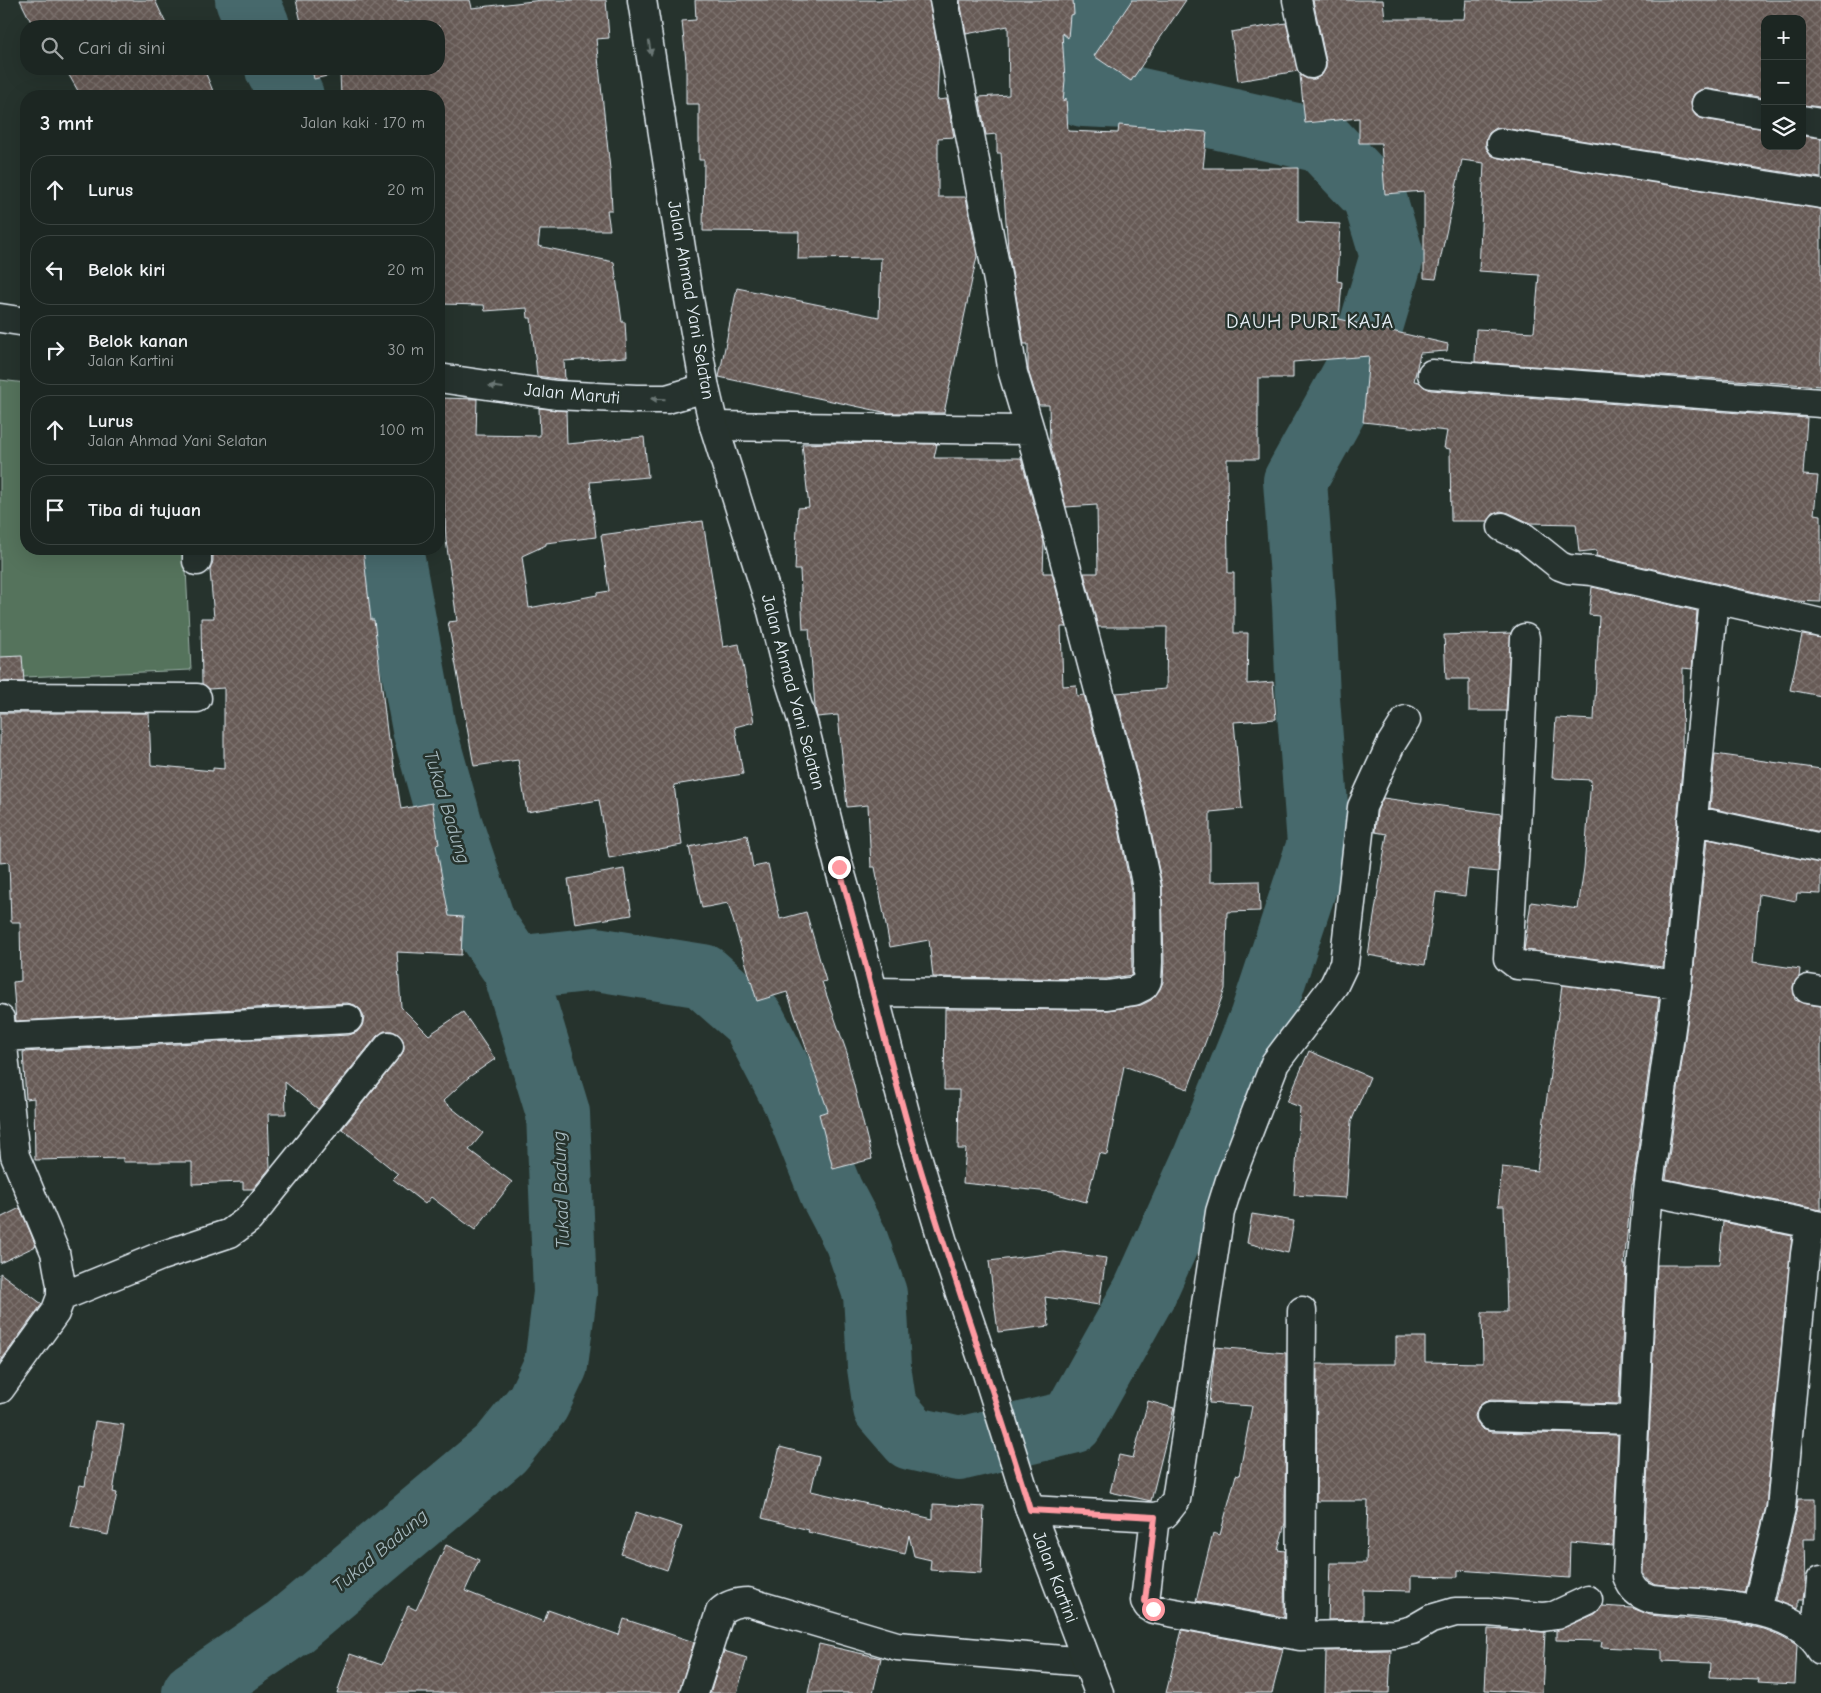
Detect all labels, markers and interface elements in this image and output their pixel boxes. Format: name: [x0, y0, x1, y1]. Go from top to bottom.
map controls: [1761, 15, 1806, 150]
button: +: [1761, 15, 1806, 60]
search box: [20, 20, 445, 75]
icon: search: [38, 34, 66, 62]
text: Cari di sini: [78, 37, 165, 59]
one-way arrow: [647, 40, 655, 56]
button: −: [1761, 60, 1806, 105]
button: layers: [1761, 105, 1806, 150]
text: 3 mnt: [40, 111, 93, 135]
text: Jalan kaki · 170 m: [301, 114, 425, 132]
icon: ahead: [41, 176, 69, 204]
text: Lurus: [88, 179, 133, 201]
text: 20 m: [387, 181, 424, 199]
street label: Jalan Ahmad Yani Selatan: [663, 199, 719, 401]
icon: left: [41, 256, 69, 284]
text: Belok kiri: [88, 259, 165, 281]
text: 20 m: [387, 261, 424, 279]
district label: DAUH PURI KAJA: [1226, 310, 1394, 333]
text: Belok kanan: [88, 330, 188, 352]
icon: right: [41, 336, 69, 364]
text: 30 m: [388, 341, 424, 359]
text: Jalan Kartini: [88, 352, 174, 370]
street label: Jalan Maruti: [523, 379, 621, 409]
one-way arrow: [488, 382, 504, 390]
one-way arrow: [650, 395, 666, 403]
text: Lurus: [88, 410, 133, 432]
icon: ahead: [41, 416, 69, 444]
text: 100 m: [380, 421, 424, 439]
text: Jalan Ahmad Yani Selatan: [88, 432, 267, 450]
icon: arrive: [41, 496, 69, 524]
text: Tiba di tujuan: [88, 499, 201, 521]
street label: Jalan Ahmad Yani Selatan: [757, 592, 829, 792]
water label: Tukad Badung: [419, 748, 475, 866]
route end: [828, 856, 851, 879]
water label: Tukad Badung: [548, 1131, 574, 1249]
water label: Tukad Badung: [328, 1505, 432, 1597]
street label: Jalan Kartini: [1028, 1528, 1082, 1626]
route start: [1142, 1598, 1165, 1621]

